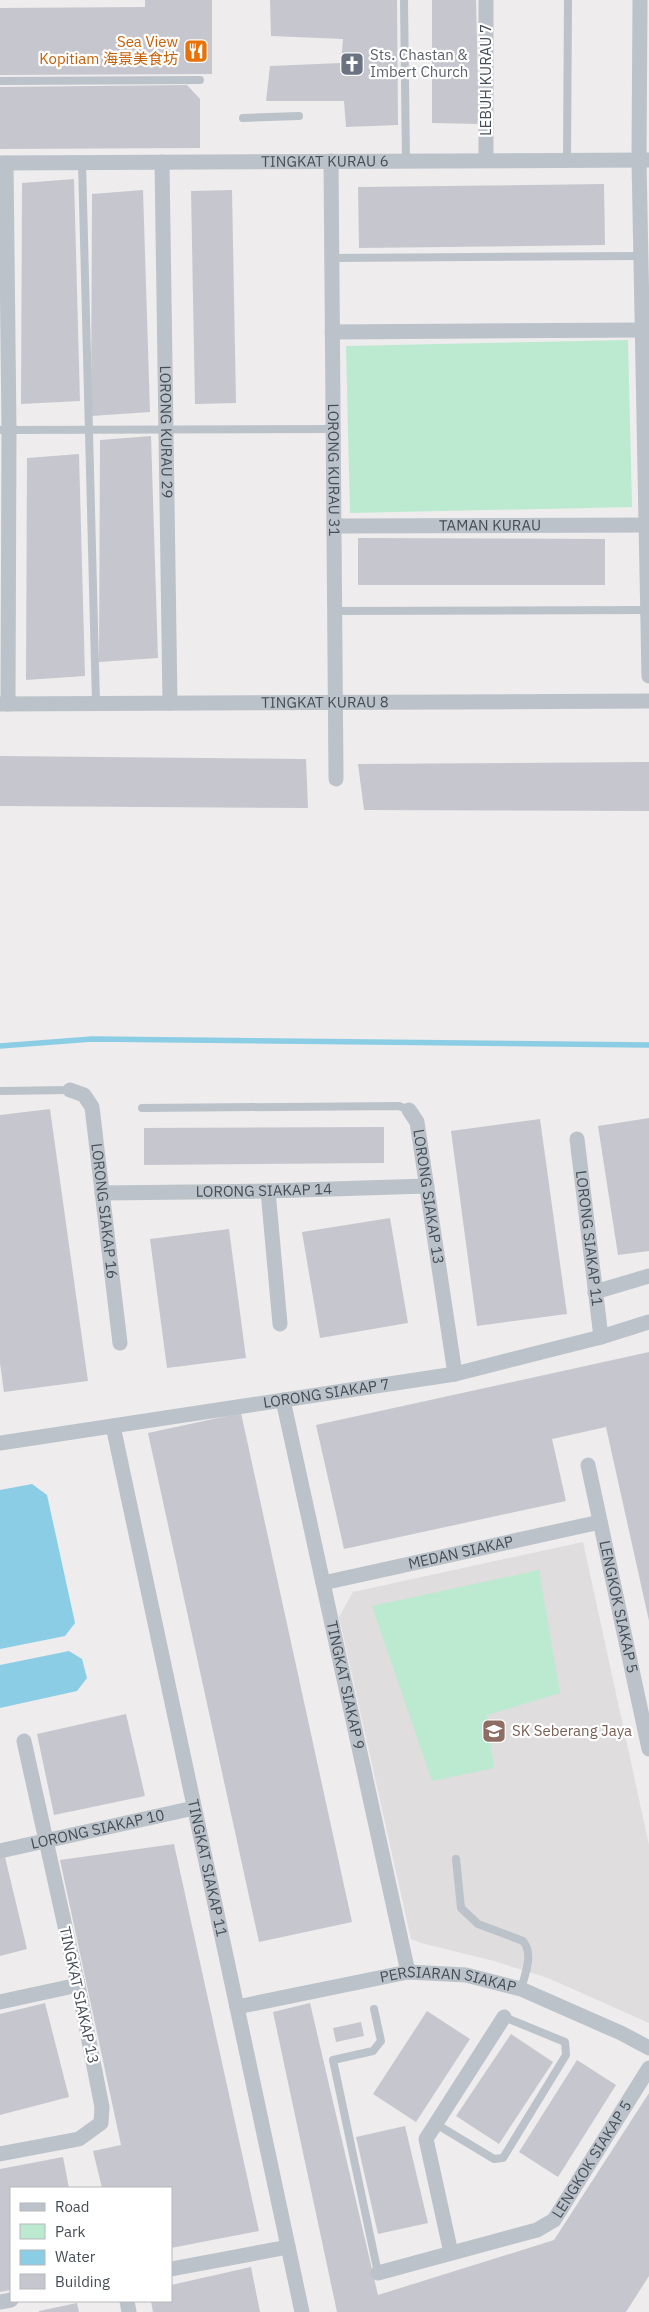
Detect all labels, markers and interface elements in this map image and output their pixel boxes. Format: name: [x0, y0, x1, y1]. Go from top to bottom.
street label: LEBUH KURAU 7: [476, 24, 495, 136]
place label: Sea View Kopitiam 海景美食坊: [39, 32, 178, 68]
restaurant icon: Sea View Kopitiam 海景美食坊: [183, 38, 209, 64]
place label: Sts. Chastan & Imbert Church: [370, 45, 468, 81]
church icon: Sts. Chastan & Imbert Church: [339, 51, 365, 77]
street label: TINGKAT KURAU 6: [261, 151, 389, 171]
street label: LORONG KURAU 29: [156, 365, 177, 499]
street label: LORONG KURAU 31: [324, 403, 344, 536]
street label: TAMAN KURAU: [439, 515, 541, 535]
street label: TINGKAT KURAU 8: [261, 692, 389, 712]
street label: LORONG SIAKAP 13: [409, 1128, 448, 1266]
street label: LORONG SIAKAP 16: [87, 1142, 122, 1280]
street label: LORONG SIAKAP 11: [572, 1169, 607, 1307]
street label: LORONG SIAKAP 14: [196, 1179, 333, 1201]
street label: LORONG SIAKAP 7: [262, 1374, 391, 1412]
street label: MEDAN SIAKAP: [406, 1531, 515, 1573]
street label: LENGKOK SIAKAP 5: [595, 1539, 642, 1675]
street label: TINGKAT SIAKAP 9: [323, 1619, 369, 1751]
school or university icon: SK Seberang Jaya: [481, 1718, 507, 1744]
place label: SK Seberang Jaya: [512, 1721, 632, 1740]
street label: TINGKAT SIAKAP 11: [184, 1798, 232, 1938]
street label: LORONG SIAKAP 10: [29, 1805, 166, 1853]
street label: TINGKAT SIAKAP 13: [56, 1925, 103, 2065]
street label: PERSIARAN SIAKAP: [378, 1962, 518, 1996]
street label: LENGKOK SIAKAP 5: [548, 2097, 635, 2221]
legend: [10, 2187, 172, 2302]
text: Road: [55, 2197, 90, 2216]
text: Park: [55, 2222, 85, 2241]
text: Water: [55, 2247, 96, 2266]
text: Building: [55, 2272, 110, 2291]

